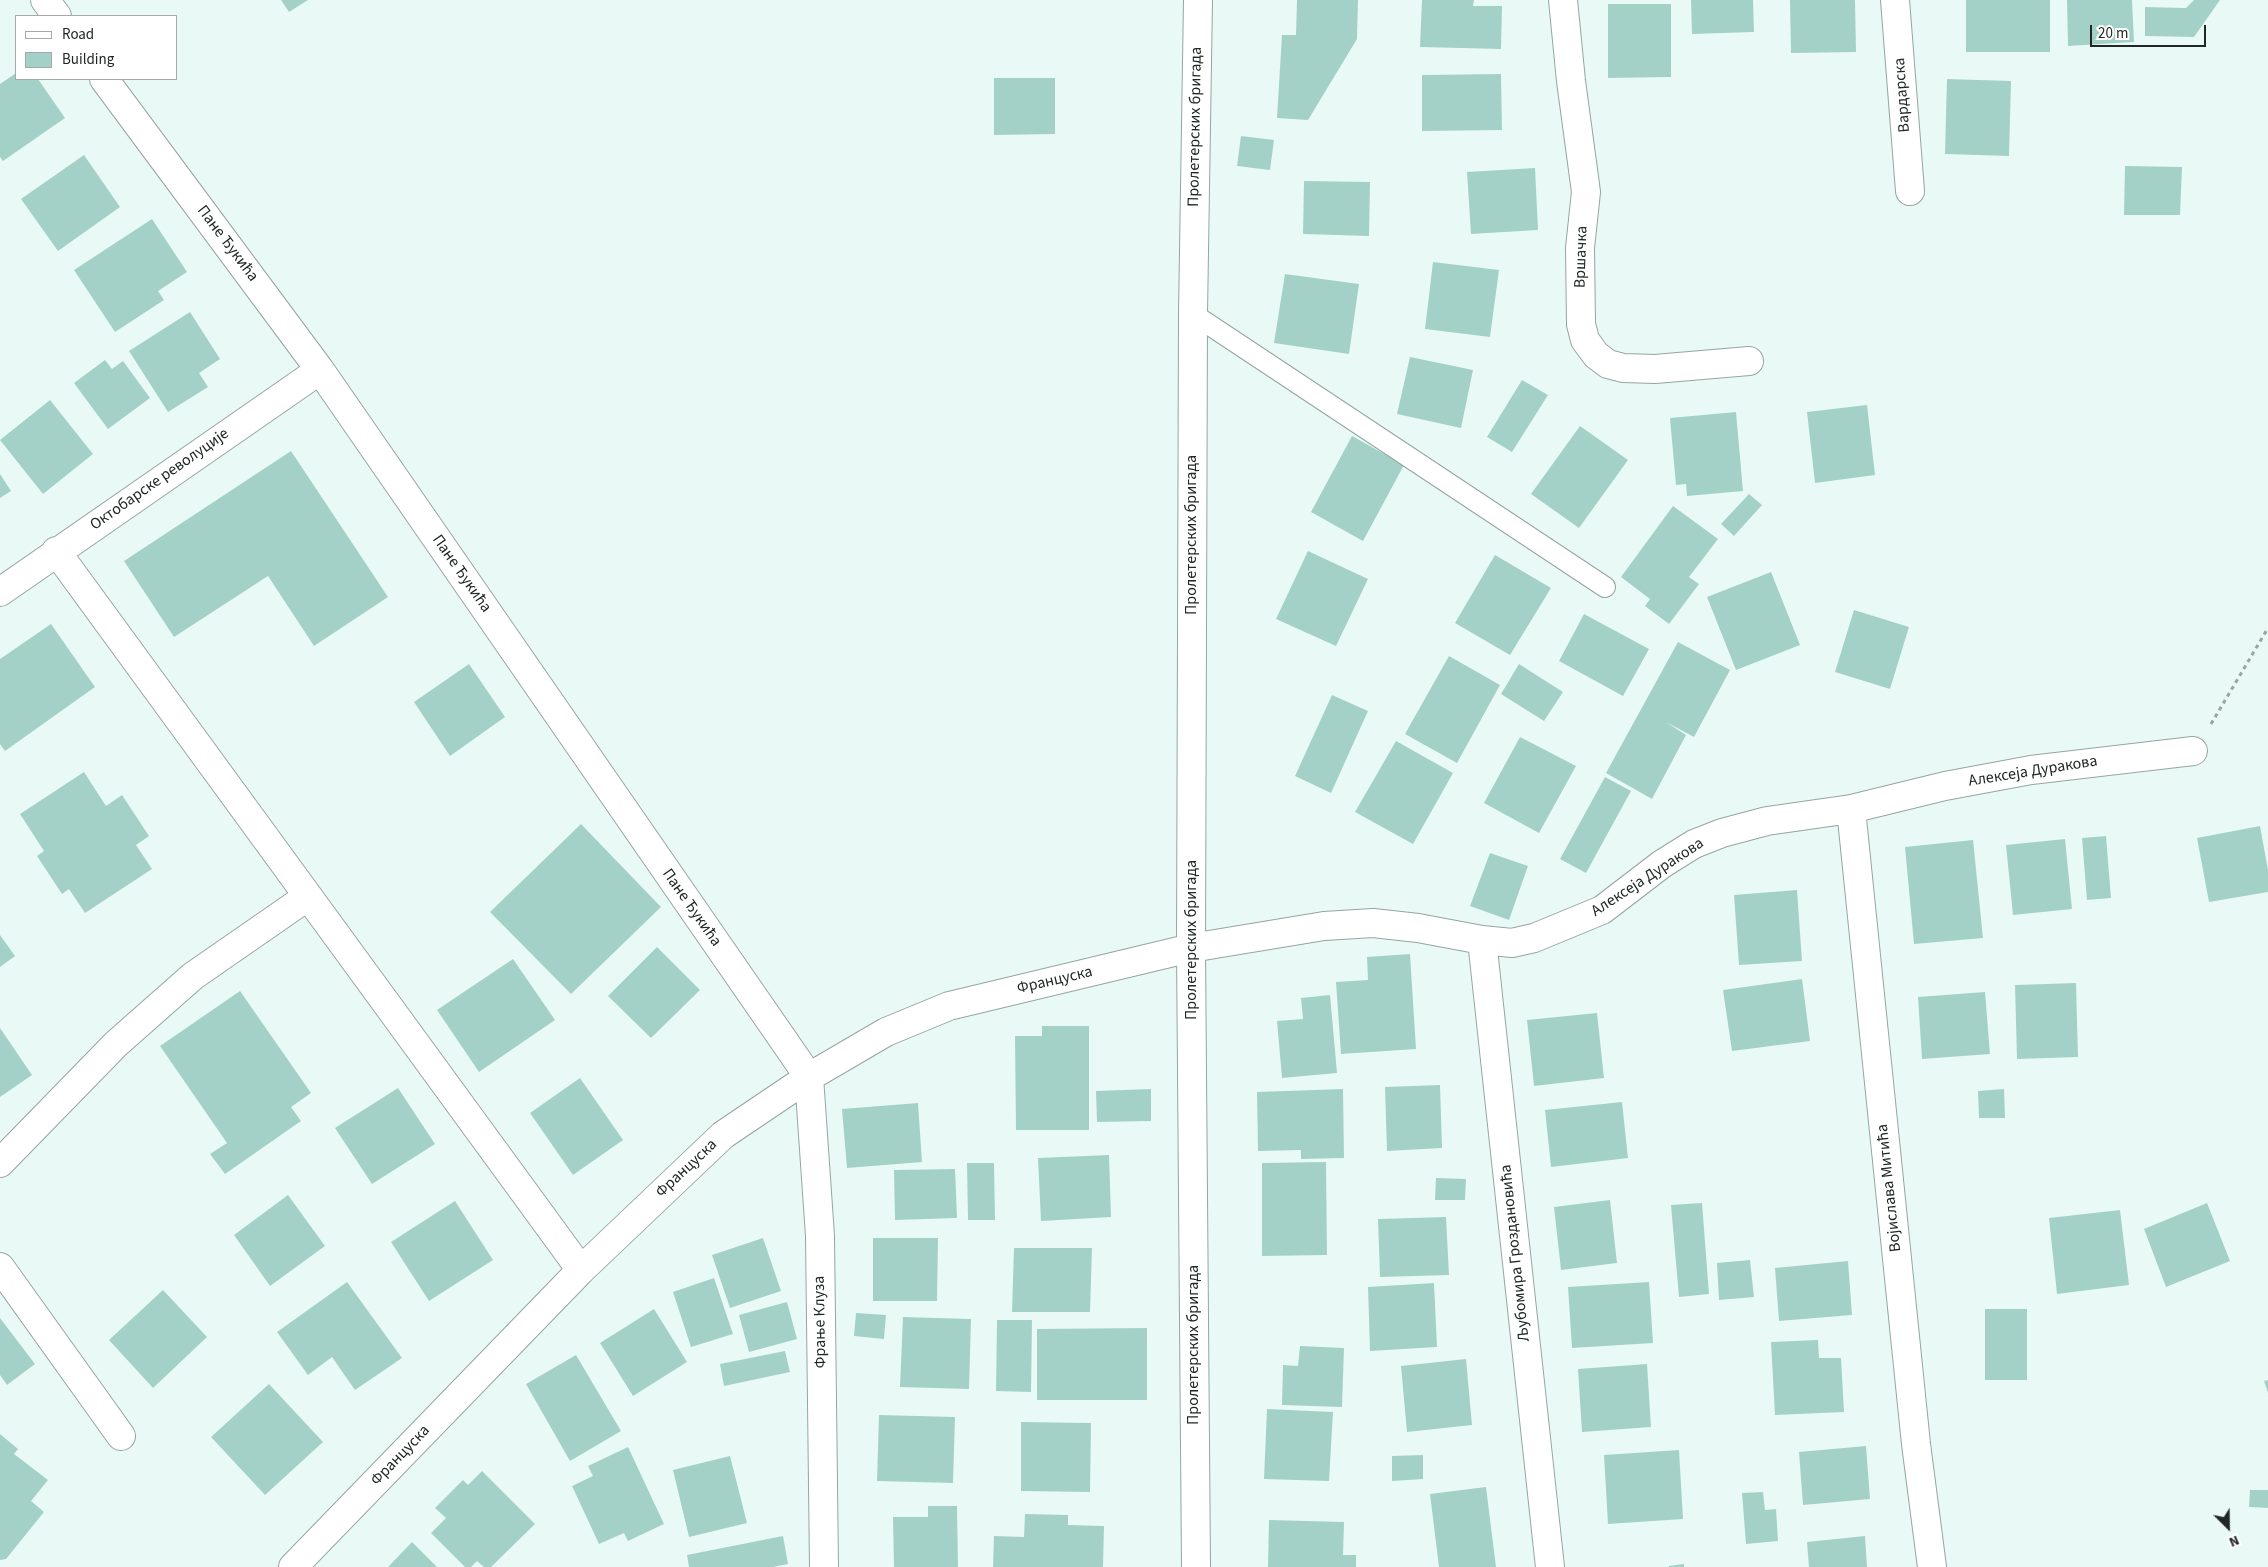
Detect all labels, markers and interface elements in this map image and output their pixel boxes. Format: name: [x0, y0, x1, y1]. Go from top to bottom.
legend: [15, 15, 178, 80]
scale bar: [2093, 15, 2209, 47]
text: 20 m: [2098, 23, 2128, 44]
text: Road: [62, 24, 94, 45]
street label: Пролетерских бригада: [1185, 47, 1207, 207]
text: Building: [62, 49, 114, 70]
street label: Вардарска: [1891, 57, 1915, 133]
street label: Пане Ђукића: [192, 202, 262, 286]
street label: Вршачка: [1571, 226, 1593, 288]
street label: Октобарске револуције: [87, 425, 233, 535]
street label: Пролетерских бригада: [1182, 455, 1202, 615]
street label: Пане Ђукића: [427, 531, 495, 617]
street label: Алексеја Дуракова: [1967, 752, 2099, 792]
street label: Алексеја Дуракова: [1588, 834, 1708, 922]
street label: Пролетерских бригада: [1182, 860, 1202, 1020]
street label: Пане Ђукића: [657, 865, 725, 951]
street label: Француска: [1015, 963, 1095, 999]
street label: Војислава Митића: [1874, 1123, 1906, 1253]
street label: Француска: [652, 1136, 722, 1202]
street label: Љубомира Гроздановића: [1497, 1163, 1535, 1343]
street label: Пролетерских бригада: [1184, 1265, 1204, 1425]
street label: Фрање Клуза: [811, 1276, 831, 1368]
street label: Француска: [367, 1422, 435, 1490]
north arrow: [2203, 1502, 2253, 1552]
text: N: [2226, 1530, 2242, 1552]

